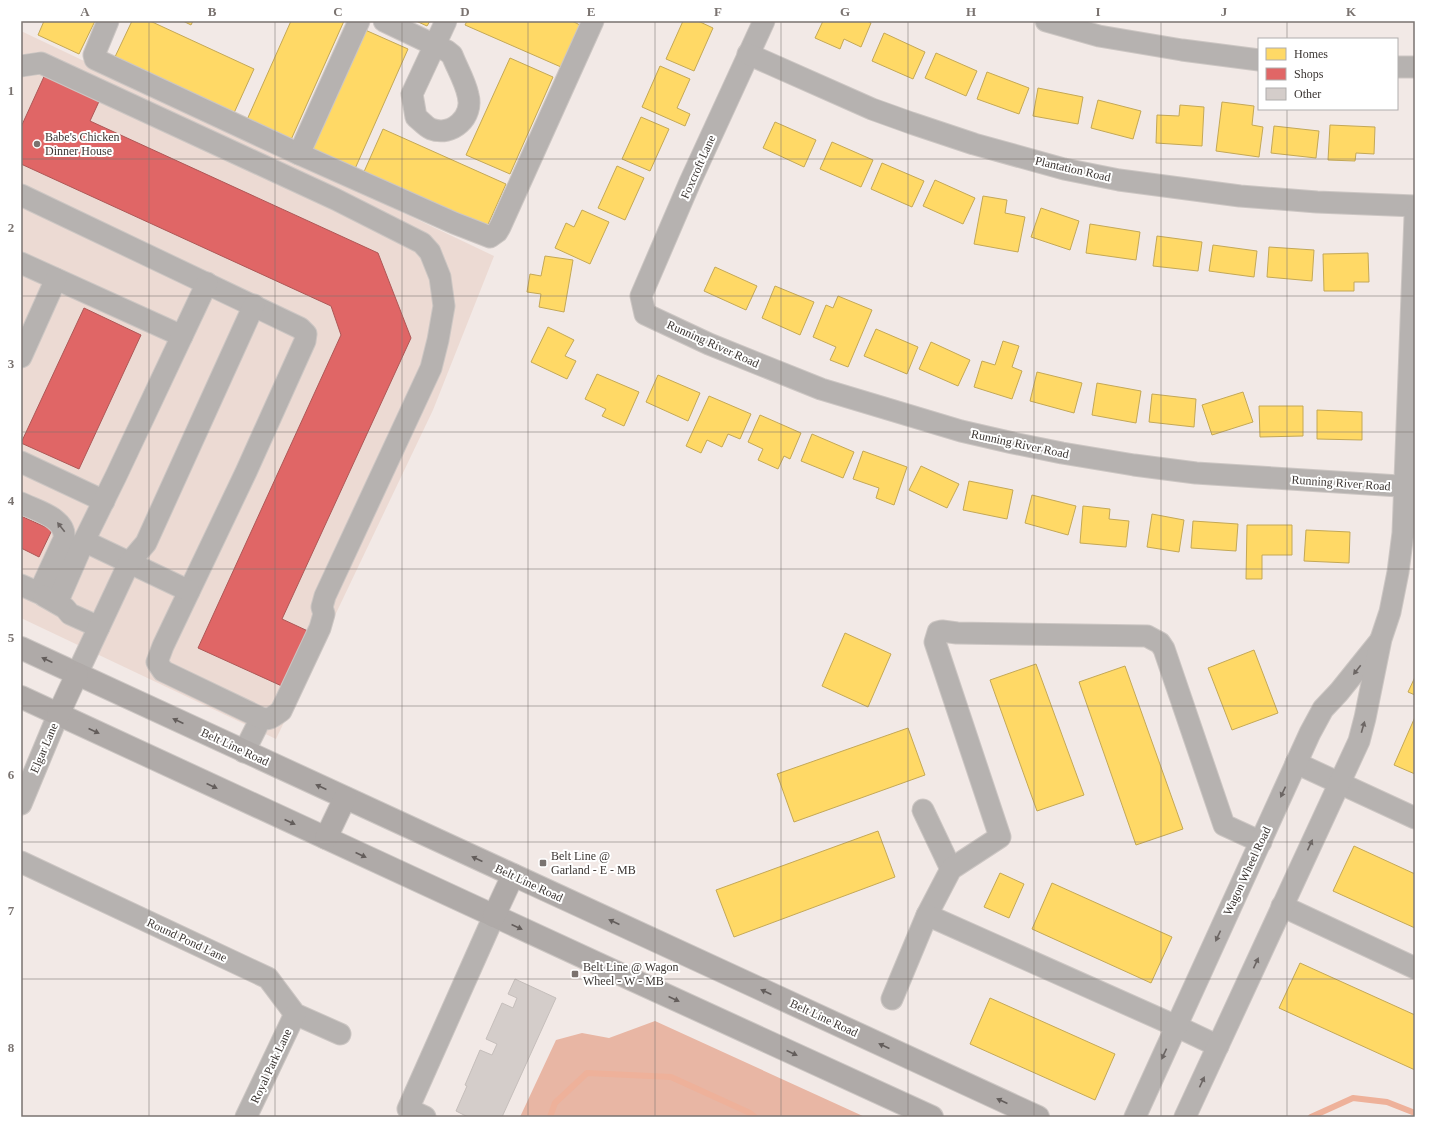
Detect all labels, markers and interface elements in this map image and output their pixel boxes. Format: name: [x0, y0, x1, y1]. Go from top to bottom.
text: A: [80, 4, 90, 19]
text: B: [208, 4, 217, 19]
text: C: [333, 4, 343, 19]
text: D: [460, 4, 470, 19]
text: E: [587, 4, 595, 19]
text: F: [714, 4, 722, 19]
text: G: [840, 4, 850, 19]
text: H: [966, 4, 976, 19]
text: I: [1095, 4, 1101, 19]
text: J: [1221, 4, 1228, 19]
text: K: [1346, 4, 1357, 19]
legend: [1258, 38, 1398, 110]
text: Homes: [1294, 47, 1328, 61]
text: Shops: [1294, 67, 1324, 81]
text: 1: [8, 83, 14, 98]
text: Other: [1294, 87, 1321, 101]
place label: Babe's Chicken Dinner House: [45, 130, 119, 158]
street label: Foxcroft Lane: [678, 133, 718, 201]
marker: Babe's Chicken Dinner House: [32, 139, 42, 149]
street label: Plantation Road: [1034, 154, 1112, 184]
text: 2: [8, 220, 14, 235]
street label: Running River Road: [665, 317, 761, 371]
text: 3: [8, 356, 15, 371]
street label: Running River Road: [970, 427, 1070, 461]
street label: Running River Road: [1291, 473, 1391, 493]
text: 4: [8, 493, 15, 508]
one-way arrow: [57, 521, 65, 532]
text: 5: [8, 630, 15, 645]
one-way arrow: [41, 657, 53, 663]
one-way arrow: [1353, 665, 1361, 676]
one-way arrow: [172, 718, 183, 724]
one-way arrow: [1360, 720, 1366, 732]
street label: Elgar Lane: [27, 721, 61, 775]
street label: Belt Line Road: [199, 725, 271, 769]
one-way arrow: [88, 728, 99, 734]
text: 6: [8, 767, 15, 782]
one-way arrow: [206, 783, 217, 789]
one-way arrow: [315, 784, 327, 790]
one-way arrow: [1280, 786, 1286, 798]
one-way arrow: [285, 819, 296, 825]
street label: Wagon Wheel Road: [1220, 824, 1274, 918]
one-way arrow: [1307, 840, 1313, 851]
place label: Belt Line @ Garland - E - MB: [551, 849, 636, 877]
one-way arrow: [356, 852, 367, 858]
one-way arrow: [472, 856, 483, 862]
marker: Belt Line @ Garland - E - MB: [538, 858, 548, 868]
street label: Belt Line Road: [493, 861, 565, 905]
text: 7: [8, 903, 15, 918]
street label: Round Pond Lane: [145, 915, 229, 965]
one-way arrow: [609, 919, 620, 925]
one-way arrow: [512, 924, 523, 930]
one-way arrow: [1215, 930, 1221, 941]
one-way arrow: [1253, 958, 1259, 969]
place label: Belt Line @ Wagon Wheel - W - MB: [583, 960, 679, 988]
marker: Belt Line @ Wagon Wheel - W - MB: [570, 969, 580, 979]
one-way arrow: [761, 989, 772, 995]
one-way arrow: [668, 996, 679, 1002]
street label: Belt Line Road: [788, 996, 860, 1040]
street label: Royal Park Lane: [248, 1026, 294, 1106]
text: 8: [8, 1040, 15, 1055]
one-way arrow: [879, 1043, 890, 1049]
one-way arrow: [1160, 1048, 1167, 1060]
one-way arrow: [786, 1050, 797, 1056]
one-way arrow: [1199, 1076, 1205, 1087]
one-way arrow: [997, 1098, 1008, 1104]

